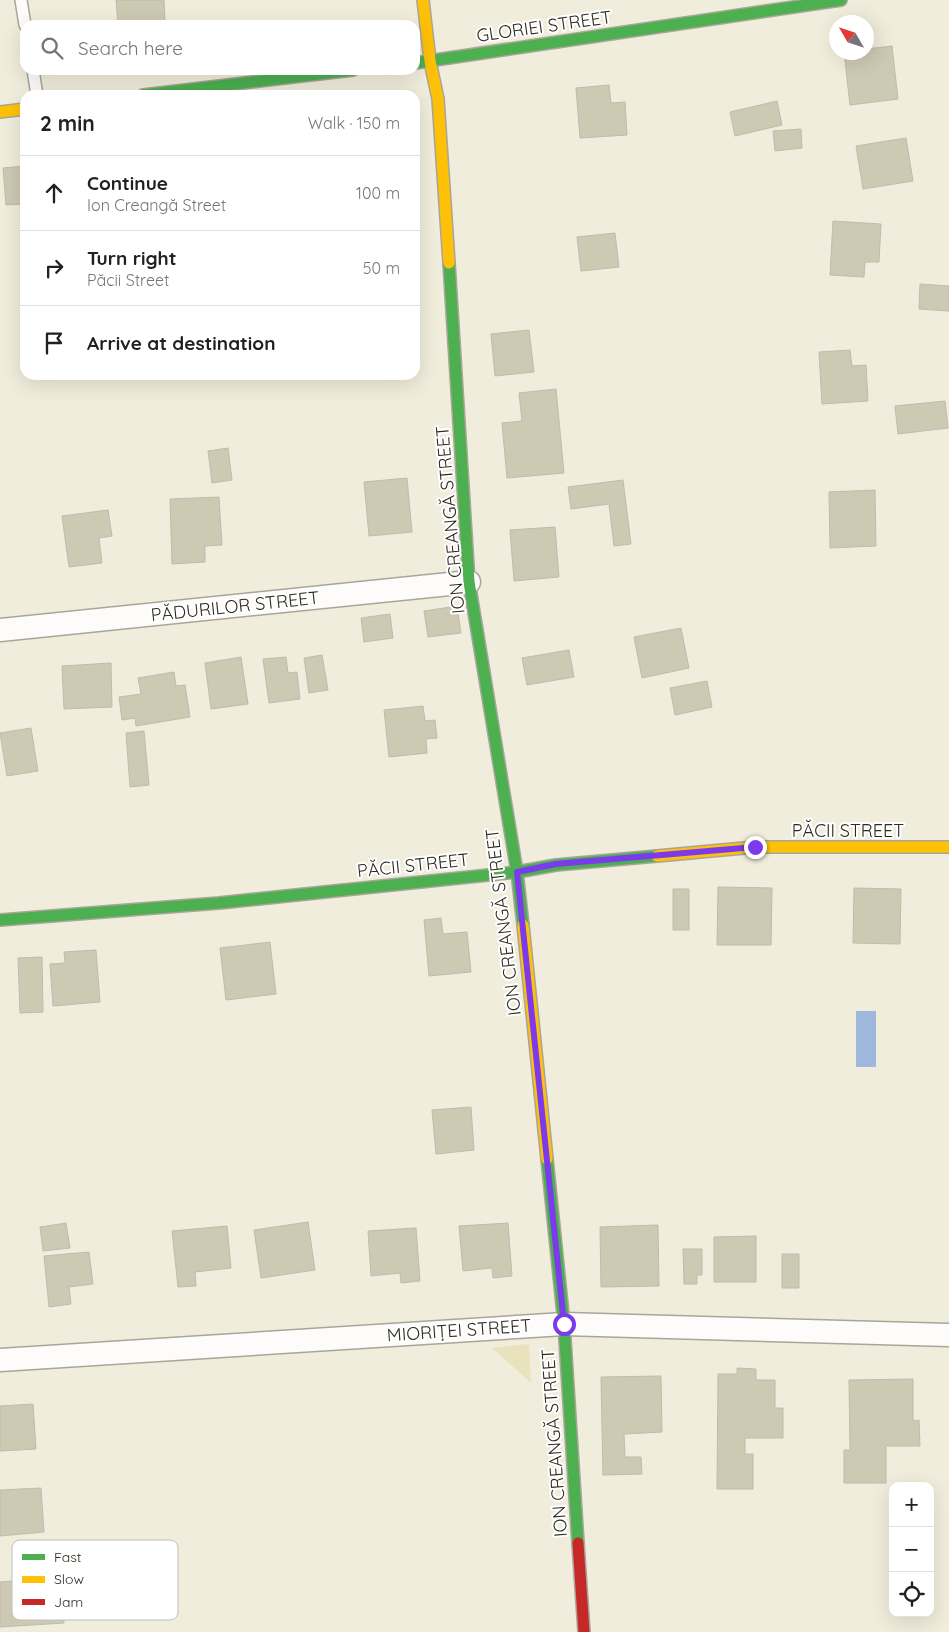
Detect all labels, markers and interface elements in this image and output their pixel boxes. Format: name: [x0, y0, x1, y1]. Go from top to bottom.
street label: GLORIEI STREET: [475, 5, 613, 47]
north arrow: [829, 15, 874, 60]
search box: [20, 20, 420, 75]
icon: search: [38, 34, 66, 62]
text: Search here: [78, 36, 183, 60]
text: 2 min: [40, 110, 95, 136]
text: Walk · 150 m: [308, 113, 400, 133]
text: Continue: [87, 171, 168, 195]
icon: ahead: [40, 179, 68, 207]
text: 100 m: [356, 183, 400, 203]
text: Ion Creangă Street: [87, 195, 226, 215]
text: Turn right: [87, 246, 176, 270]
icon: right: [40, 254, 68, 282]
text: 50 m: [363, 258, 400, 278]
text: Păcii Street: [87, 270, 169, 290]
icon: arrive: [40, 329, 68, 357]
text: Arrive at destination: [87, 331, 276, 355]
street label: ION CREANGĂ STREET: [430, 425, 470, 615]
street label: PĂDURILOR STREET: [150, 586, 320, 626]
street label: PĂCII STREET: [792, 819, 904, 842]
street label: ION CREANGĂ STREET: [480, 827, 526, 1017]
route end: [744, 836, 767, 859]
street label: PĂCII STREET: [356, 848, 470, 882]
street label: MIORIȚEI STREET: [386, 1313, 532, 1347]
route start: [553, 1313, 576, 1336]
street label: ION CREANGĂ STREET: [536, 1348, 572, 1538]
map controls: [889, 1482, 934, 1617]
button: +: [889, 1482, 934, 1527]
button: −: [889, 1527, 934, 1572]
legend: [12, 1540, 178, 1620]
text: Fast: [54, 1548, 82, 1566]
text: Slow: [54, 1570, 84, 1588]
button: locate: [889, 1572, 934, 1617]
text: Jam: [54, 1593, 83, 1611]

